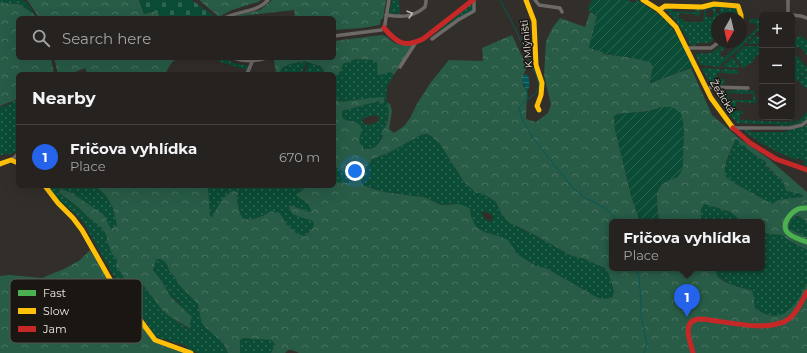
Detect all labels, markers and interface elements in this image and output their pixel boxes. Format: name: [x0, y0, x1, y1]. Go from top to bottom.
one-way arrow: [406, 10, 413, 19]
north arrow: [711, 12, 747, 48]
map controls: [759, 12, 795, 120]
button: +: [759, 12, 795, 48]
search box: [16, 16, 336, 60]
street label: K Mlýništi: [518, 19, 535, 69]
icon: search: [30, 27, 52, 49]
text: Search here: [62, 29, 151, 48]
button: −: [759, 48, 795, 84]
street label: Žežická: [707, 77, 738, 116]
button: layers: [759, 84, 795, 120]
text: Nearby: [32, 88, 96, 108]
text: Fričova vyhlídka: [70, 139, 197, 158]
text: 1: [42, 149, 48, 165]
text: 670 m: [279, 149, 320, 165]
text: Place: [70, 158, 106, 174]
your location: [345, 161, 365, 181]
popup: [609, 219, 765, 271]
text: Fričova vyhlídka: [623, 228, 751, 247]
text: Place: [623, 247, 659, 263]
legend: [10, 279, 142, 343]
pin: 1: [674, 284, 700, 317]
text: Fast: [43, 286, 67, 300]
text: Slow: [43, 304, 69, 318]
text: Jam: [42, 322, 67, 336]

